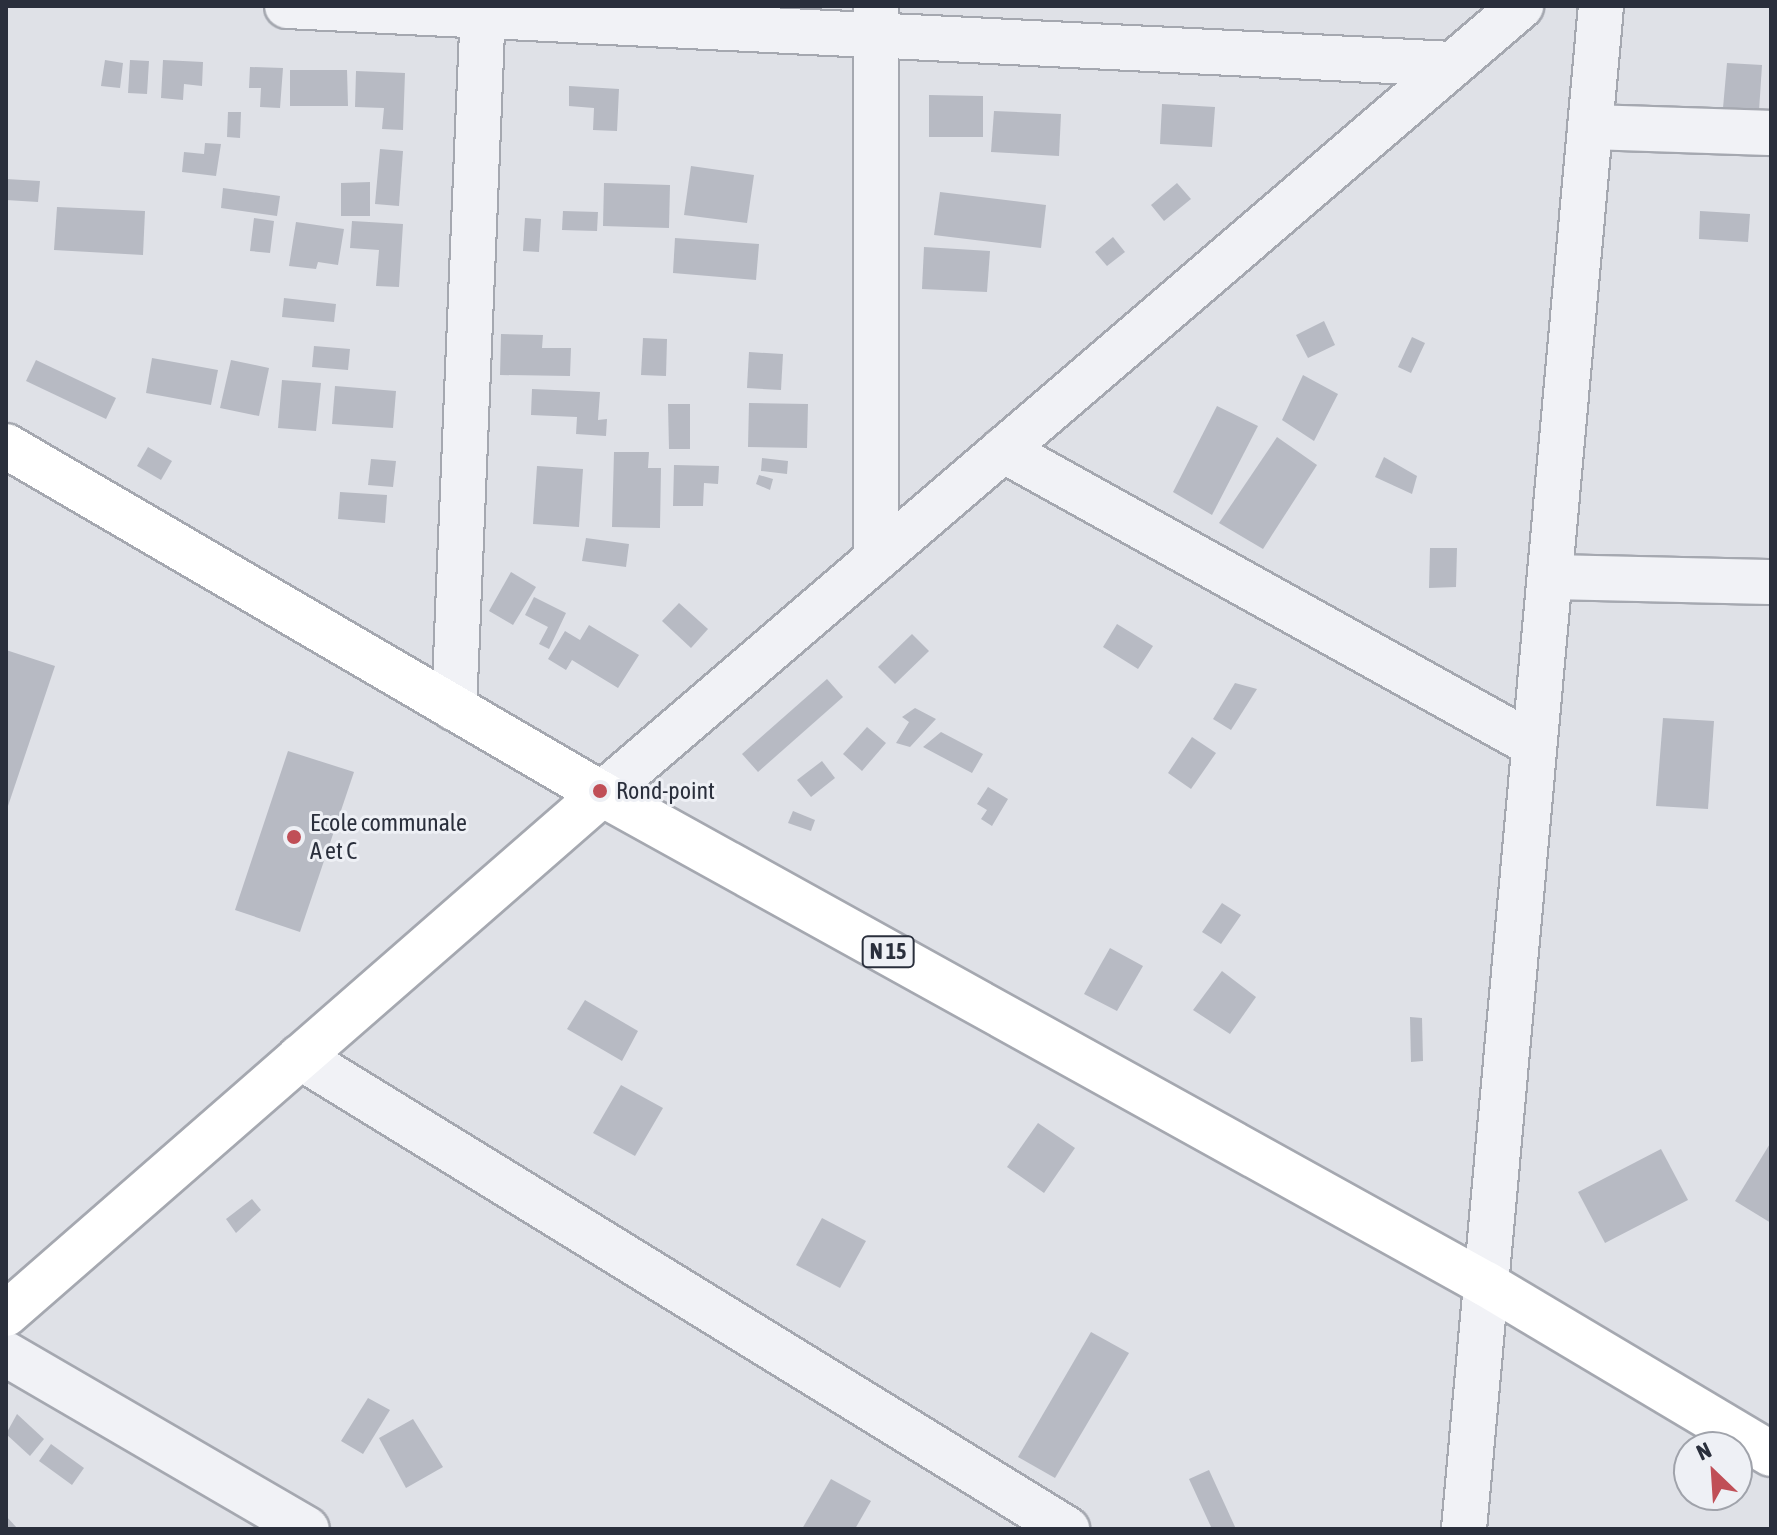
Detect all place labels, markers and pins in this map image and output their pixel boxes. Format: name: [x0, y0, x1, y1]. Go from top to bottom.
place label: Rond-point: [616, 777, 715, 805]
marker: Rond-point: [591, 782, 609, 800]
place label: Ecole communale A et C: [310, 809, 467, 865]
marker: Ecole communale A et C: [285, 828, 303, 846]

